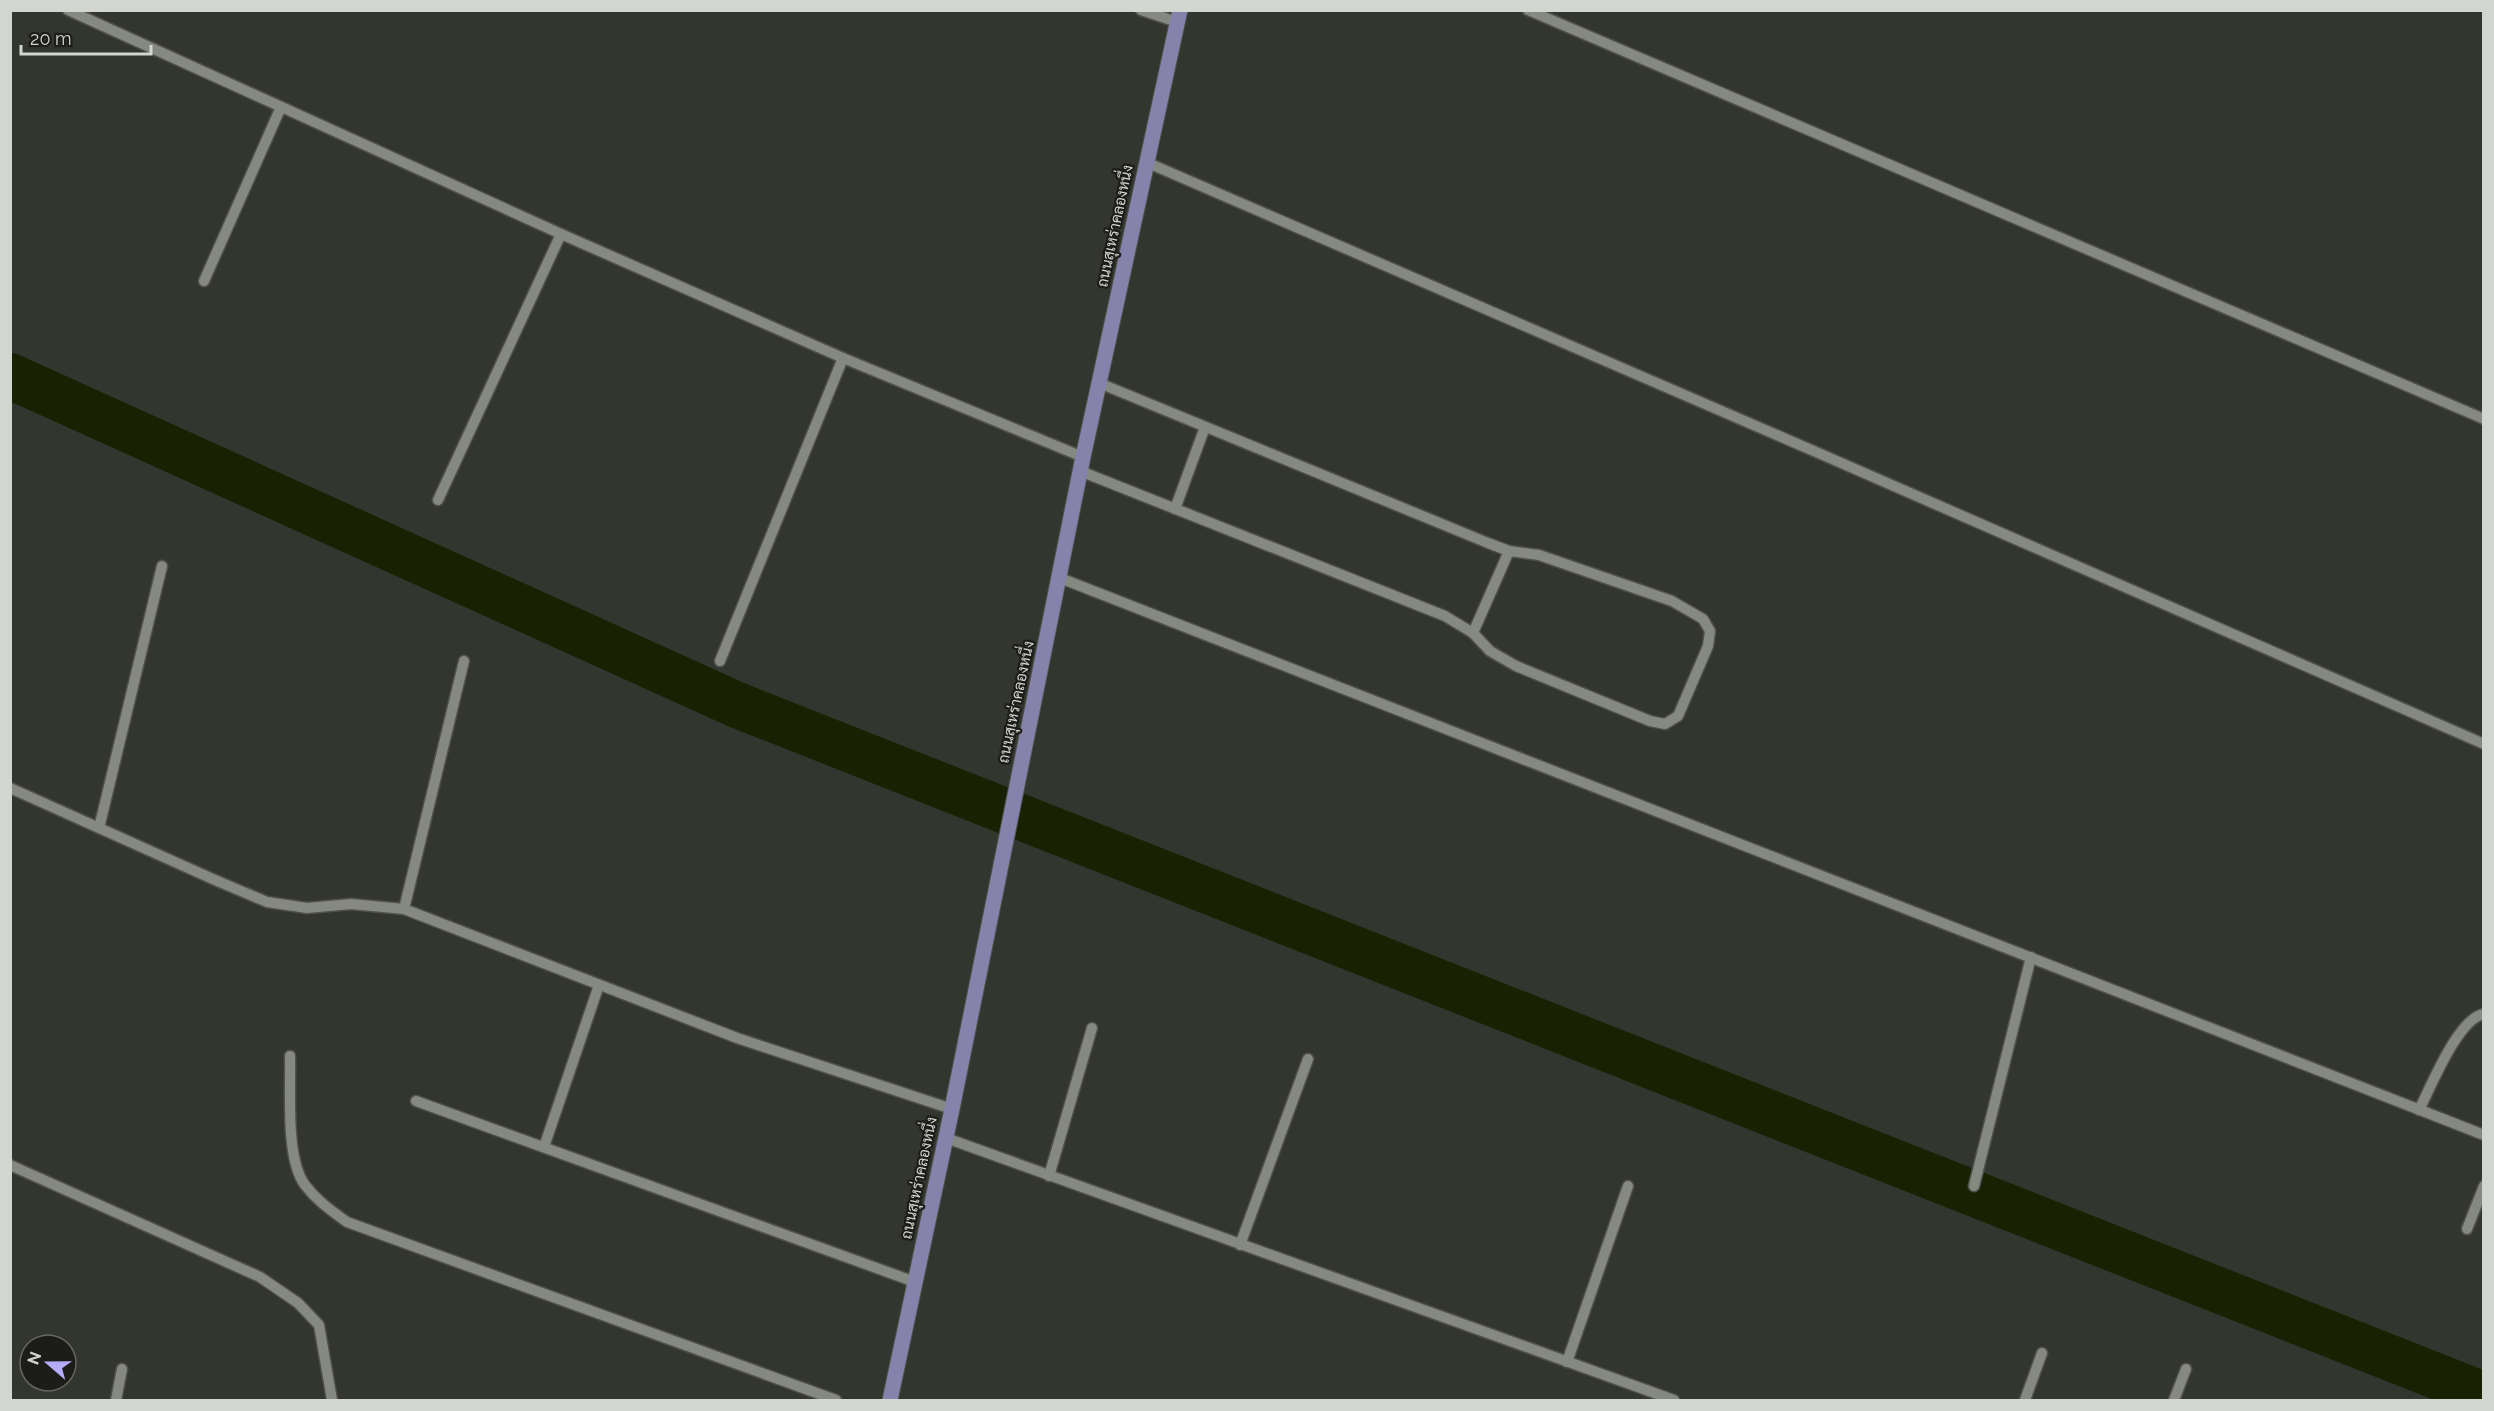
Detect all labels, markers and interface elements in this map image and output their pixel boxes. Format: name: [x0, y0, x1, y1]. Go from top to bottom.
scale bar: [21, 18, 152, 56]
text: 20 m: [30, 28, 72, 49]
street label: ถนนสุเหร่าคลองหนึ่ง: [1087, 162, 1139, 289]
street label: ถนนสุเหร่าคลองหนึ่ง: [988, 638, 1040, 765]
street label: ถนนสุเหร่าคลองหนึ่ง: [891, 1114, 943, 1241]
north arrow: [18, 1333, 78, 1393]
text: N: [23, 1349, 45, 1367]

